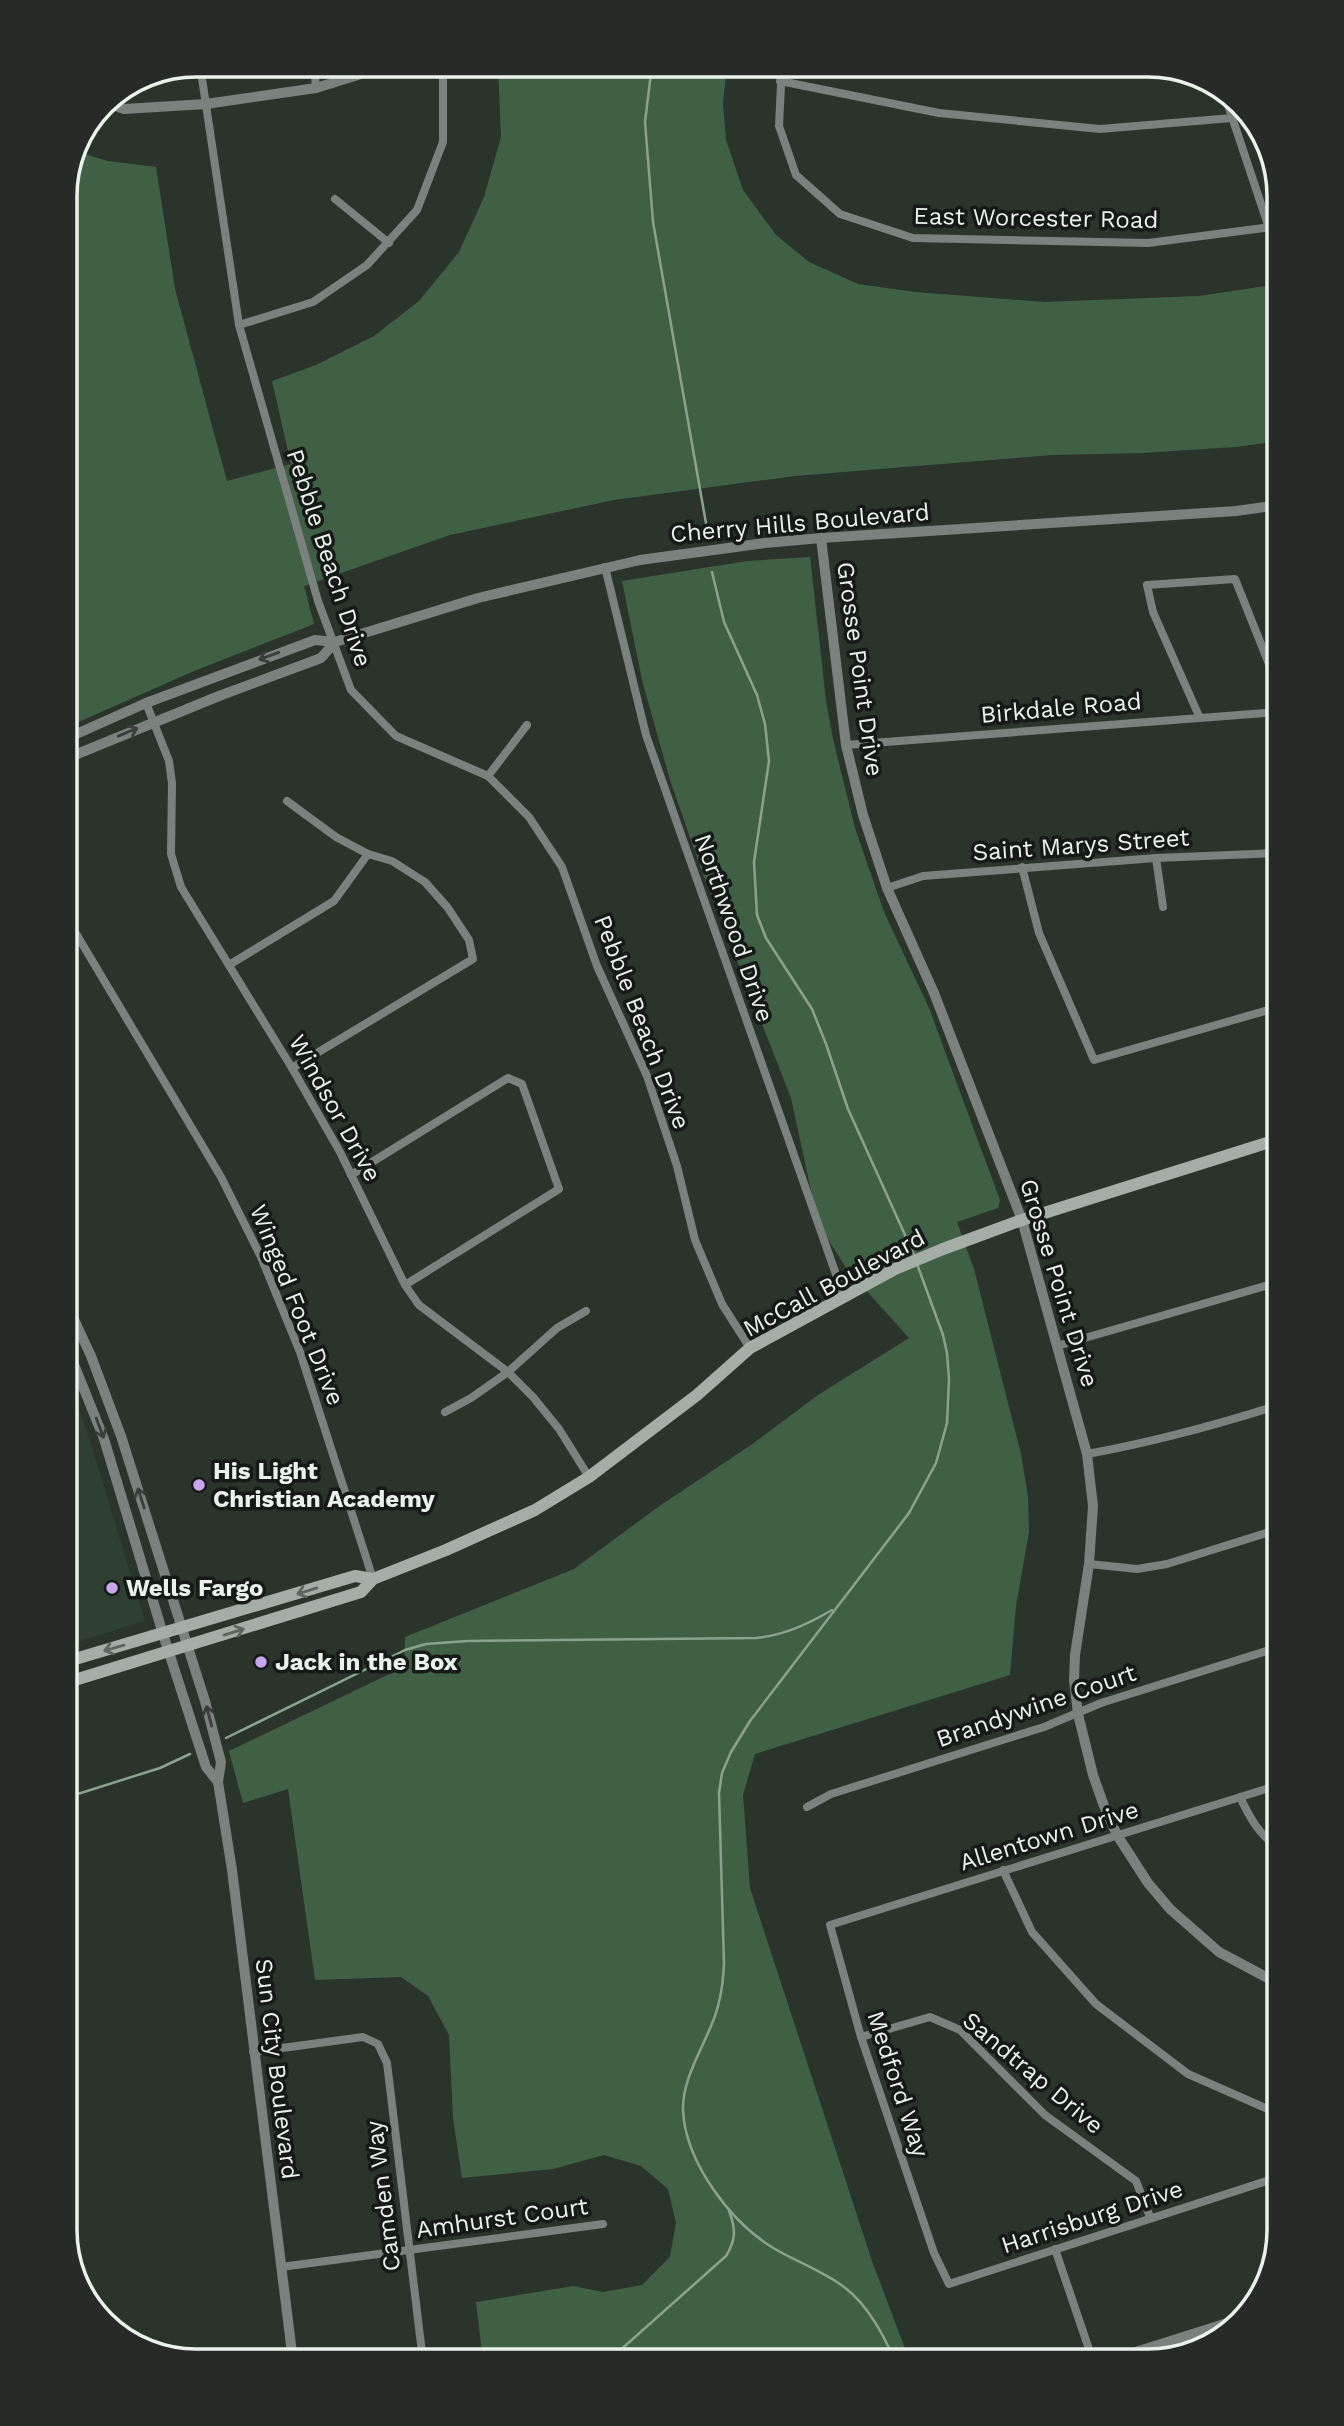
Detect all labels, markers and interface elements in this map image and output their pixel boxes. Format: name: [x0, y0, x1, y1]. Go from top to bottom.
street label: East Worcester Road: [913, 202, 1159, 234]
street label: Pebble Beach Drive: [281, 446, 377, 670]
street label: Cherry Hills Boulevard: [669, 498, 931, 548]
street label: Grosse Point Drive: [831, 560, 889, 778]
one-way arrow: [259, 651, 281, 664]
street label: Birkdale Road: [979, 687, 1143, 729]
one-way arrow: [116, 725, 138, 738]
street label: Saint Marys Street: [972, 823, 1190, 867]
street label: Northwood Drive: [689, 830, 779, 1026]
street label: Pebble Beach Drive: [588, 911, 696, 1133]
street label: Windsor Drive: [283, 1030, 387, 1186]
street label: Grosse Point Drive: [1014, 1175, 1104, 1391]
street label: Winged Foot Drive: [244, 1201, 350, 1409]
street label: McCall Boulevard: [738, 1223, 930, 1343]
one-way arrow: [95, 1417, 107, 1439]
place label: His Light Christian Academy: [213, 1457, 435, 1513]
marker: His Light Christian Academy: [191, 1477, 207, 1493]
one-way arrow: [134, 1488, 146, 1510]
place label: Wells Fargo: [126, 1574, 263, 1602]
marker: Wells Fargo: [104, 1580, 120, 1596]
one-way arrow: [296, 1585, 318, 1598]
one-way arrow: [222, 1625, 244, 1638]
one-way arrow: [103, 1643, 125, 1656]
place label: Jack in the Box: [275, 1648, 458, 1676]
marker: Jack in the Box: [253, 1654, 269, 1670]
street label: Brandywine Court: [933, 1659, 1139, 1753]
one-way arrow: [201, 1705, 214, 1727]
street label: Allentown Drive: [956, 1795, 1142, 1877]
street label: Sun City Boulevard: [250, 1957, 304, 2181]
street label: Sandtrap Drive: [957, 2006, 1109, 2140]
street label: Medford Way: [861, 2007, 935, 2161]
street label: Camden Way: [360, 2118, 406, 2273]
street label: Harrisburg Drive: [998, 2174, 1186, 2260]
street label: Amhurst Court: [414, 2192, 590, 2244]

